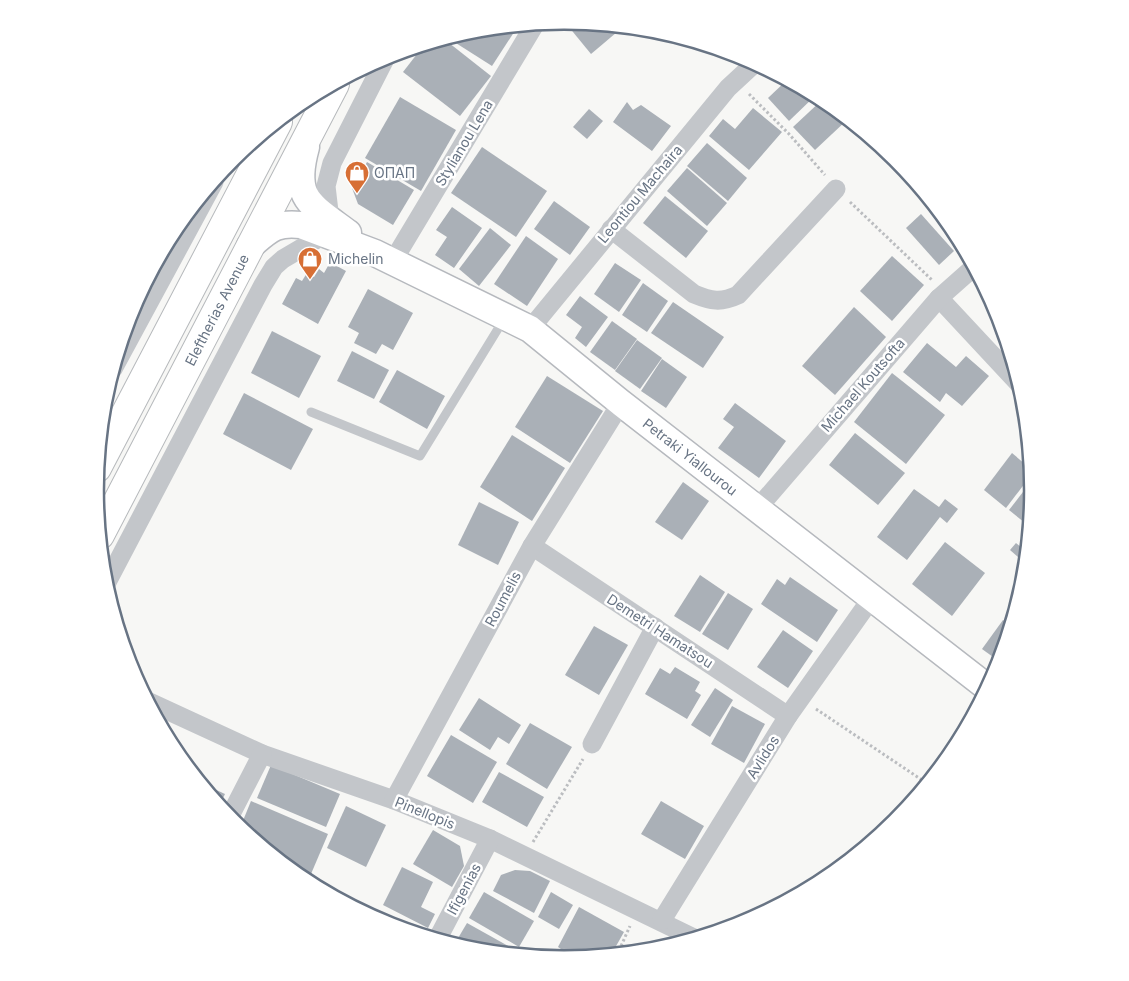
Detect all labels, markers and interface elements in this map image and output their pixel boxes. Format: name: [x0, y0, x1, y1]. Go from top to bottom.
street label: Stylianou Lena: [431, 97, 496, 189]
street label: Leontiou Machaira: [594, 141, 685, 246]
shop icon: ΟΠΑΠ: [344, 160, 370, 194]
place label: ΟΠΑΠ: [374, 164, 415, 181]
shop icon: Michelin: [297, 246, 323, 280]
place label: Michelin: [328, 250, 384, 267]
street label: Eleftherias Avenue: [181, 251, 252, 368]
street label: Michael Koutsofta: [817, 334, 908, 435]
street label: Petraki Yiallourou: [640, 414, 741, 499]
street label: Roumelis: [481, 568, 524, 629]
street label: Demetri Hamatsou: [604, 590, 716, 671]
street label: Avlidos: [743, 732, 782, 782]
street label: Pinellopis: [393, 793, 458, 832]
street label: Ifigenias: [443, 860, 484, 917]

